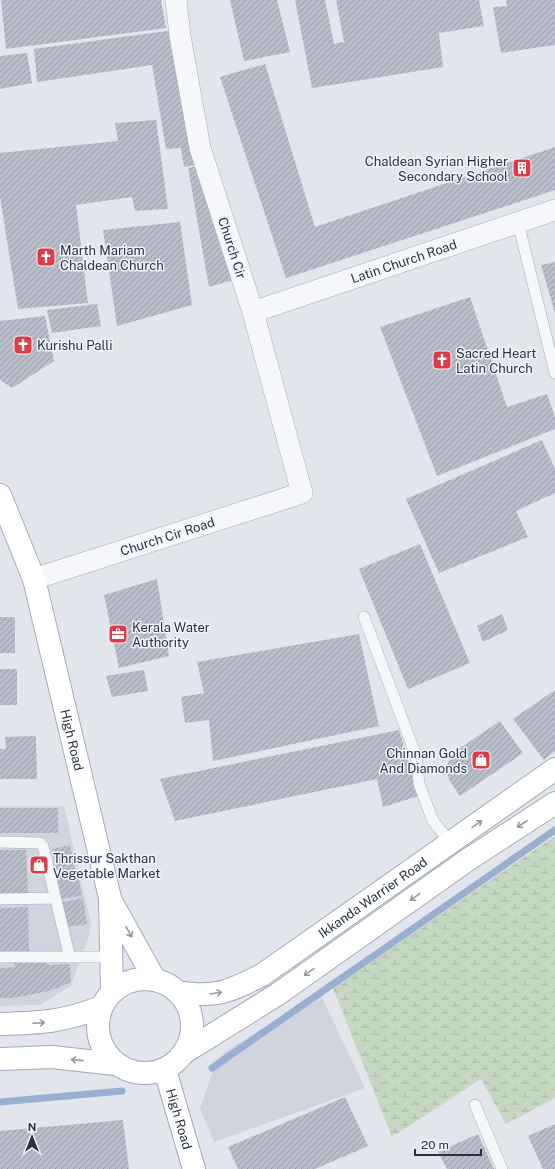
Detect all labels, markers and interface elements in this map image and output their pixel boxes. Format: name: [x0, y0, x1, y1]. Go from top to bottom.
place label: Chaldean Syrian Higher Secondary School: [365, 154, 508, 184]
building icon: Chaldean Syrian Higher Secondary School: [511, 157, 533, 179]
street label: Church Cir: [215, 215, 249, 281]
street label: Latin Church Road: [349, 236, 459, 286]
place label: Marth Mariam Chaldean Church: [60, 243, 164, 273]
church icon: Marth Mariam Chaldean Church: [35, 246, 57, 268]
church icon: Kurishu Palli: [12, 334, 34, 356]
place label: Kurishu Palli: [37, 338, 112, 353]
place label: Sacred Heart Latin Church: [456, 346, 536, 376]
church icon: Sacred Heart Latin Church: [431, 349, 453, 371]
street label: Church Cir Road: [118, 514, 216, 558]
place label: Kerala Water Authority: [132, 620, 210, 650]
office icon: Kerala Water Authority: [107, 623, 129, 645]
street label: High Road: [58, 708, 87, 772]
place label: Chinnan Gold And Diamonds: [380, 746, 467, 776]
shop icon: Chinnan Gold And Diamonds: [470, 749, 492, 771]
one-way arrow: [471, 820, 482, 828]
one-way arrow: [517, 820, 528, 828]
place label: Thrissur Sakthan Vegetable Market: [53, 851, 160, 881]
shop icon: Thrissur Sakthan Vegetable Market: [28, 854, 50, 876]
street label: Ikkanda Warrier Road: [315, 854, 430, 941]
one-way arrow: [410, 893, 421, 901]
one-way arrow: [125, 926, 133, 938]
one-way arrow: [304, 968, 315, 976]
one-way arrow: [210, 989, 223, 997]
one-way arrow: [32, 1019, 45, 1027]
one-way arrow: [71, 1056, 84, 1064]
street label: High Road: [163, 1087, 195, 1151]
north arrow: [12, 1117, 52, 1157]
text: N: [28, 1121, 36, 1133]
scale bar: [415, 1131, 481, 1157]
text: 20 m: [421, 1138, 449, 1152]

